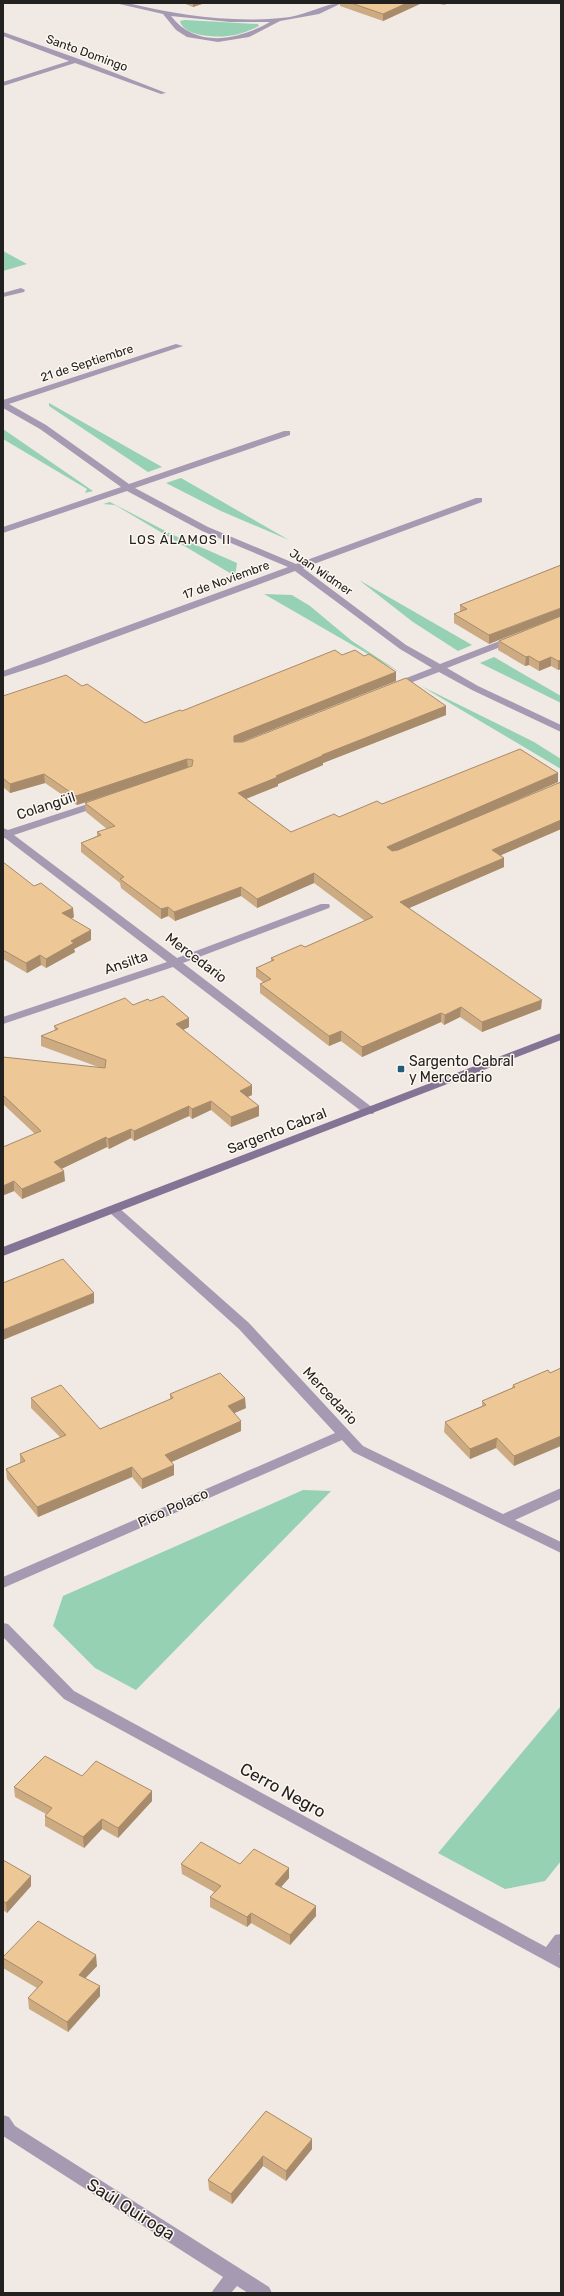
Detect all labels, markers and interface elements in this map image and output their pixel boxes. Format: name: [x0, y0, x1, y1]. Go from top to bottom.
street label: Santo Domingo: [44, 32, 130, 74]
street label: 21 de Septiembre: [39, 341, 135, 385]
district label: LOS ÁLAMOS II: [129, 532, 231, 547]
street label: Juan Widmer: [287, 546, 356, 598]
street label: 17 de Noviembre: [181, 558, 272, 602]
street label: Colangüil: [15, 789, 77, 823]
street label: Mercedario: [162, 929, 230, 987]
street label: Ansilta: [102, 948, 150, 978]
place label: Sargento Cabral y Mercedario: [409, 1053, 514, 1086]
marker: Sargento Cabral y Mercedario: [396, 1064, 406, 1074]
street label: Sargento Cabral: [225, 1104, 329, 1158]
street label: Mercedario: [299, 1364, 361, 1428]
street label: Pico Polaco: [135, 1485, 211, 1531]
street label: Cerro Negro: [237, 1758, 329, 1822]
street label: Saúl Quiroga: [83, 2174, 179, 2244]

